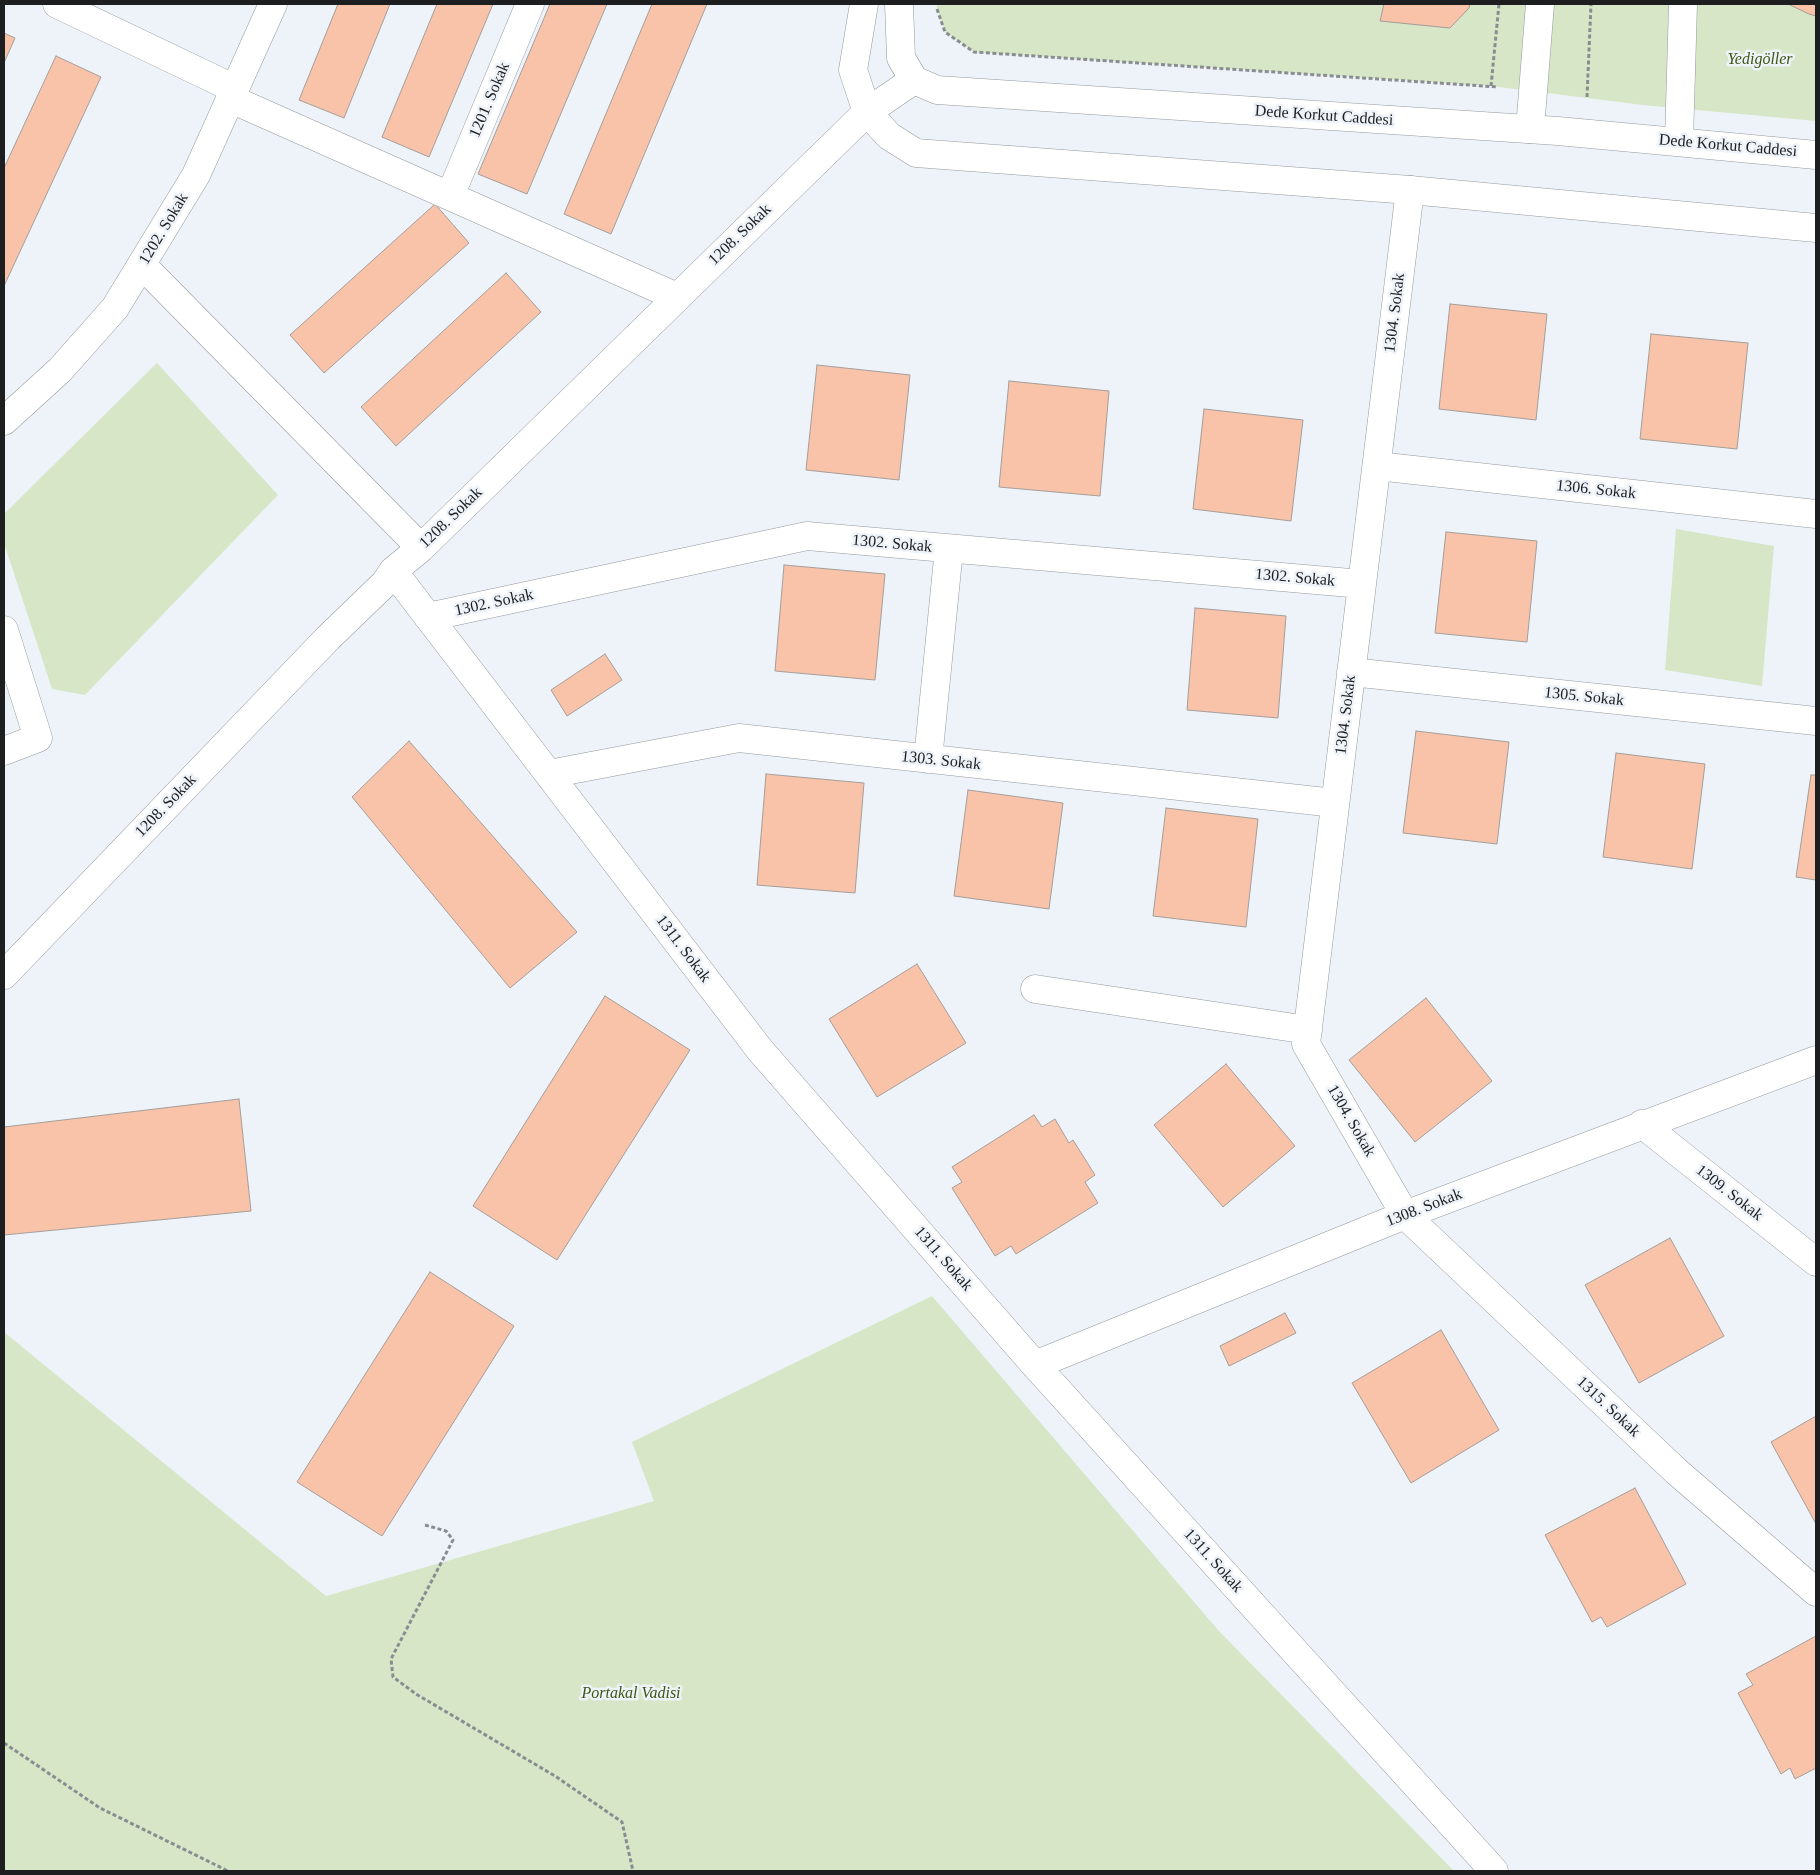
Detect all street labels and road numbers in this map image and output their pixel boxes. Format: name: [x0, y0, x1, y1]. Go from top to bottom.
street label: 1201. Sokak: [466, 59, 514, 141]
street label: Dede Korkut Caddesi: [1254, 102, 1394, 130]
street label: Dede Korkut Caddesi: [1658, 130, 1798, 162]
street label: 1202. Sokak: [135, 190, 193, 268]
street label: 1208. Sokak: [705, 200, 775, 270]
street label: 1304. Sokak: [1381, 272, 1409, 354]
street label: 1306. Sokak: [1555, 476, 1637, 504]
street label: 1208. Sokak: [416, 483, 486, 553]
street label: 1302. Sokak: [851, 531, 933, 557]
street label: 1302. Sokak: [1254, 565, 1336, 591]
street label: 1302. Sokak: [453, 585, 535, 621]
street label: 1304. Sokak: [1332, 674, 1360, 756]
street label: 1305. Sokak: [1543, 683, 1625, 711]
street label: 1303. Sokak: [900, 747, 982, 775]
street label: 1208. Sokak: [131, 771, 201, 841]
street label: 1311. Sokak: [651, 912, 715, 986]
street label: 1304. Sokak: [1323, 1082, 1379, 1160]
street label: 1309. Sokak: [1692, 1161, 1766, 1225]
street label: 1308. Sokak: [1383, 1185, 1465, 1231]
street label: 1311. Sokak: [910, 1223, 976, 1295]
street label: 1315. Sokak: [1572, 1373, 1644, 1441]
street label: 1311. Sokak: [1179, 1525, 1247, 1597]

